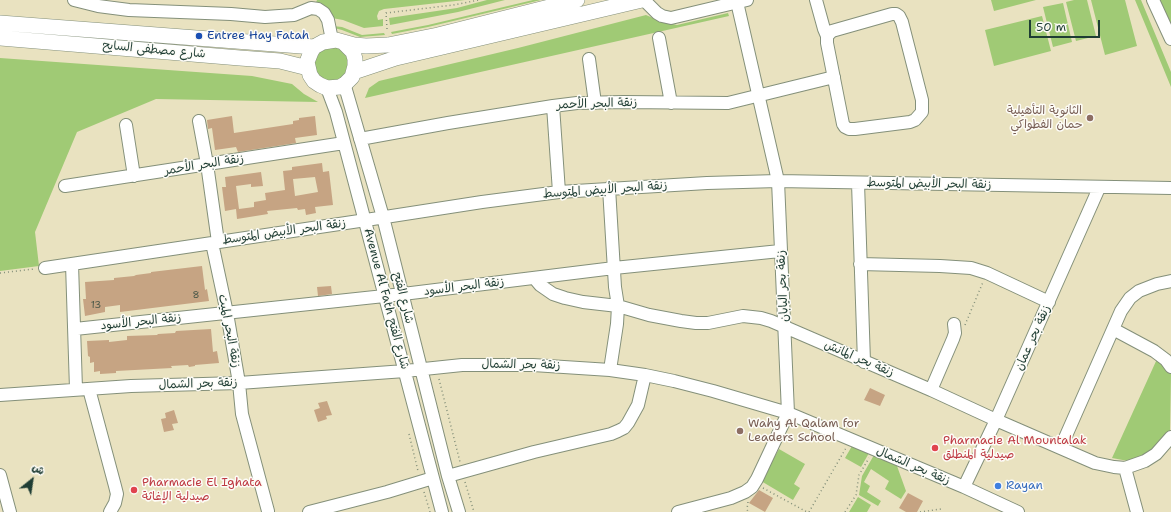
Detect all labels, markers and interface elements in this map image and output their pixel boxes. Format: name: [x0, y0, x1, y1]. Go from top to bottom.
scale bar: [1031, 12, 1102, 38]
text: 50 m: [1036, 19, 1066, 35]
place label: Entree Hay Fatah: [207, 29, 309, 43]
marker: Entree Hay Fatah: [194, 31, 204, 41]
street label: شارع مصطفى السايح: [102, 38, 206, 62]
street label: زنقة البحر الأحمر: [556, 95, 638, 113]
place label: الثانوية التأهيلية حمان الفطواكي: [1007, 104, 1082, 132]
marker: الثانوية التأهيلية حمان الفطواكي: [1085, 113, 1095, 123]
street label: زنقة البحر الأحمر: [163, 152, 245, 178]
street label: زنقة البحر الأبيض المتوسط: [867, 176, 991, 192]
street label: زنقة البحر الأبيض المتوسط: [542, 178, 668, 202]
street label: زنقة البحر الأبيض المتوسط: [221, 216, 347, 248]
street label: Avenue Al Fath شارع الفتح: [360, 227, 412, 371]
street label: زنقة بحر اليابان: [774, 250, 792, 322]
street label: شارع الفتح: [390, 271, 416, 325]
street label: زنقة البحر الأسود: [423, 275, 505, 299]
house number: 8: [193, 289, 199, 301]
street label: زنقة البحر الميت: [215, 293, 243, 369]
house number: 13: [91, 299, 101, 311]
street label: زنقة بحر عمان: [1012, 303, 1054, 373]
street label: زنقة البحر الأسود: [100, 311, 182, 333]
street label: زنقة بحر المانش: [822, 338, 896, 380]
street label: زنقة بحر الشمال: [481, 357, 561, 373]
street label: زنقة بحر الشمال: [158, 375, 238, 393]
place label: Wahy Al Qalam for Leaders School: [748, 417, 859, 445]
marker: Wahy Al Qalam for Leaders School: [735, 426, 745, 436]
place label: Pharmacie Al Mountalak صيدلية المنطلق: [943, 434, 1087, 462]
marker: Pharmacie Al Mountalak صيدلية المنطلق: [930, 443, 940, 453]
street label: زنقة بحر الشمال: [874, 444, 952, 488]
north arrow: [12, 460, 52, 500]
text: ش: [29, 460, 47, 479]
place label: Pharmacie El Ighata صيدلية الإغاثة: [142, 476, 262, 504]
place label: Rayan: [1006, 479, 1043, 493]
marker: Rayan: [993, 481, 1003, 491]
marker: Pharmacie El Ighata صيدلية الإغاثة: [129, 485, 139, 495]

